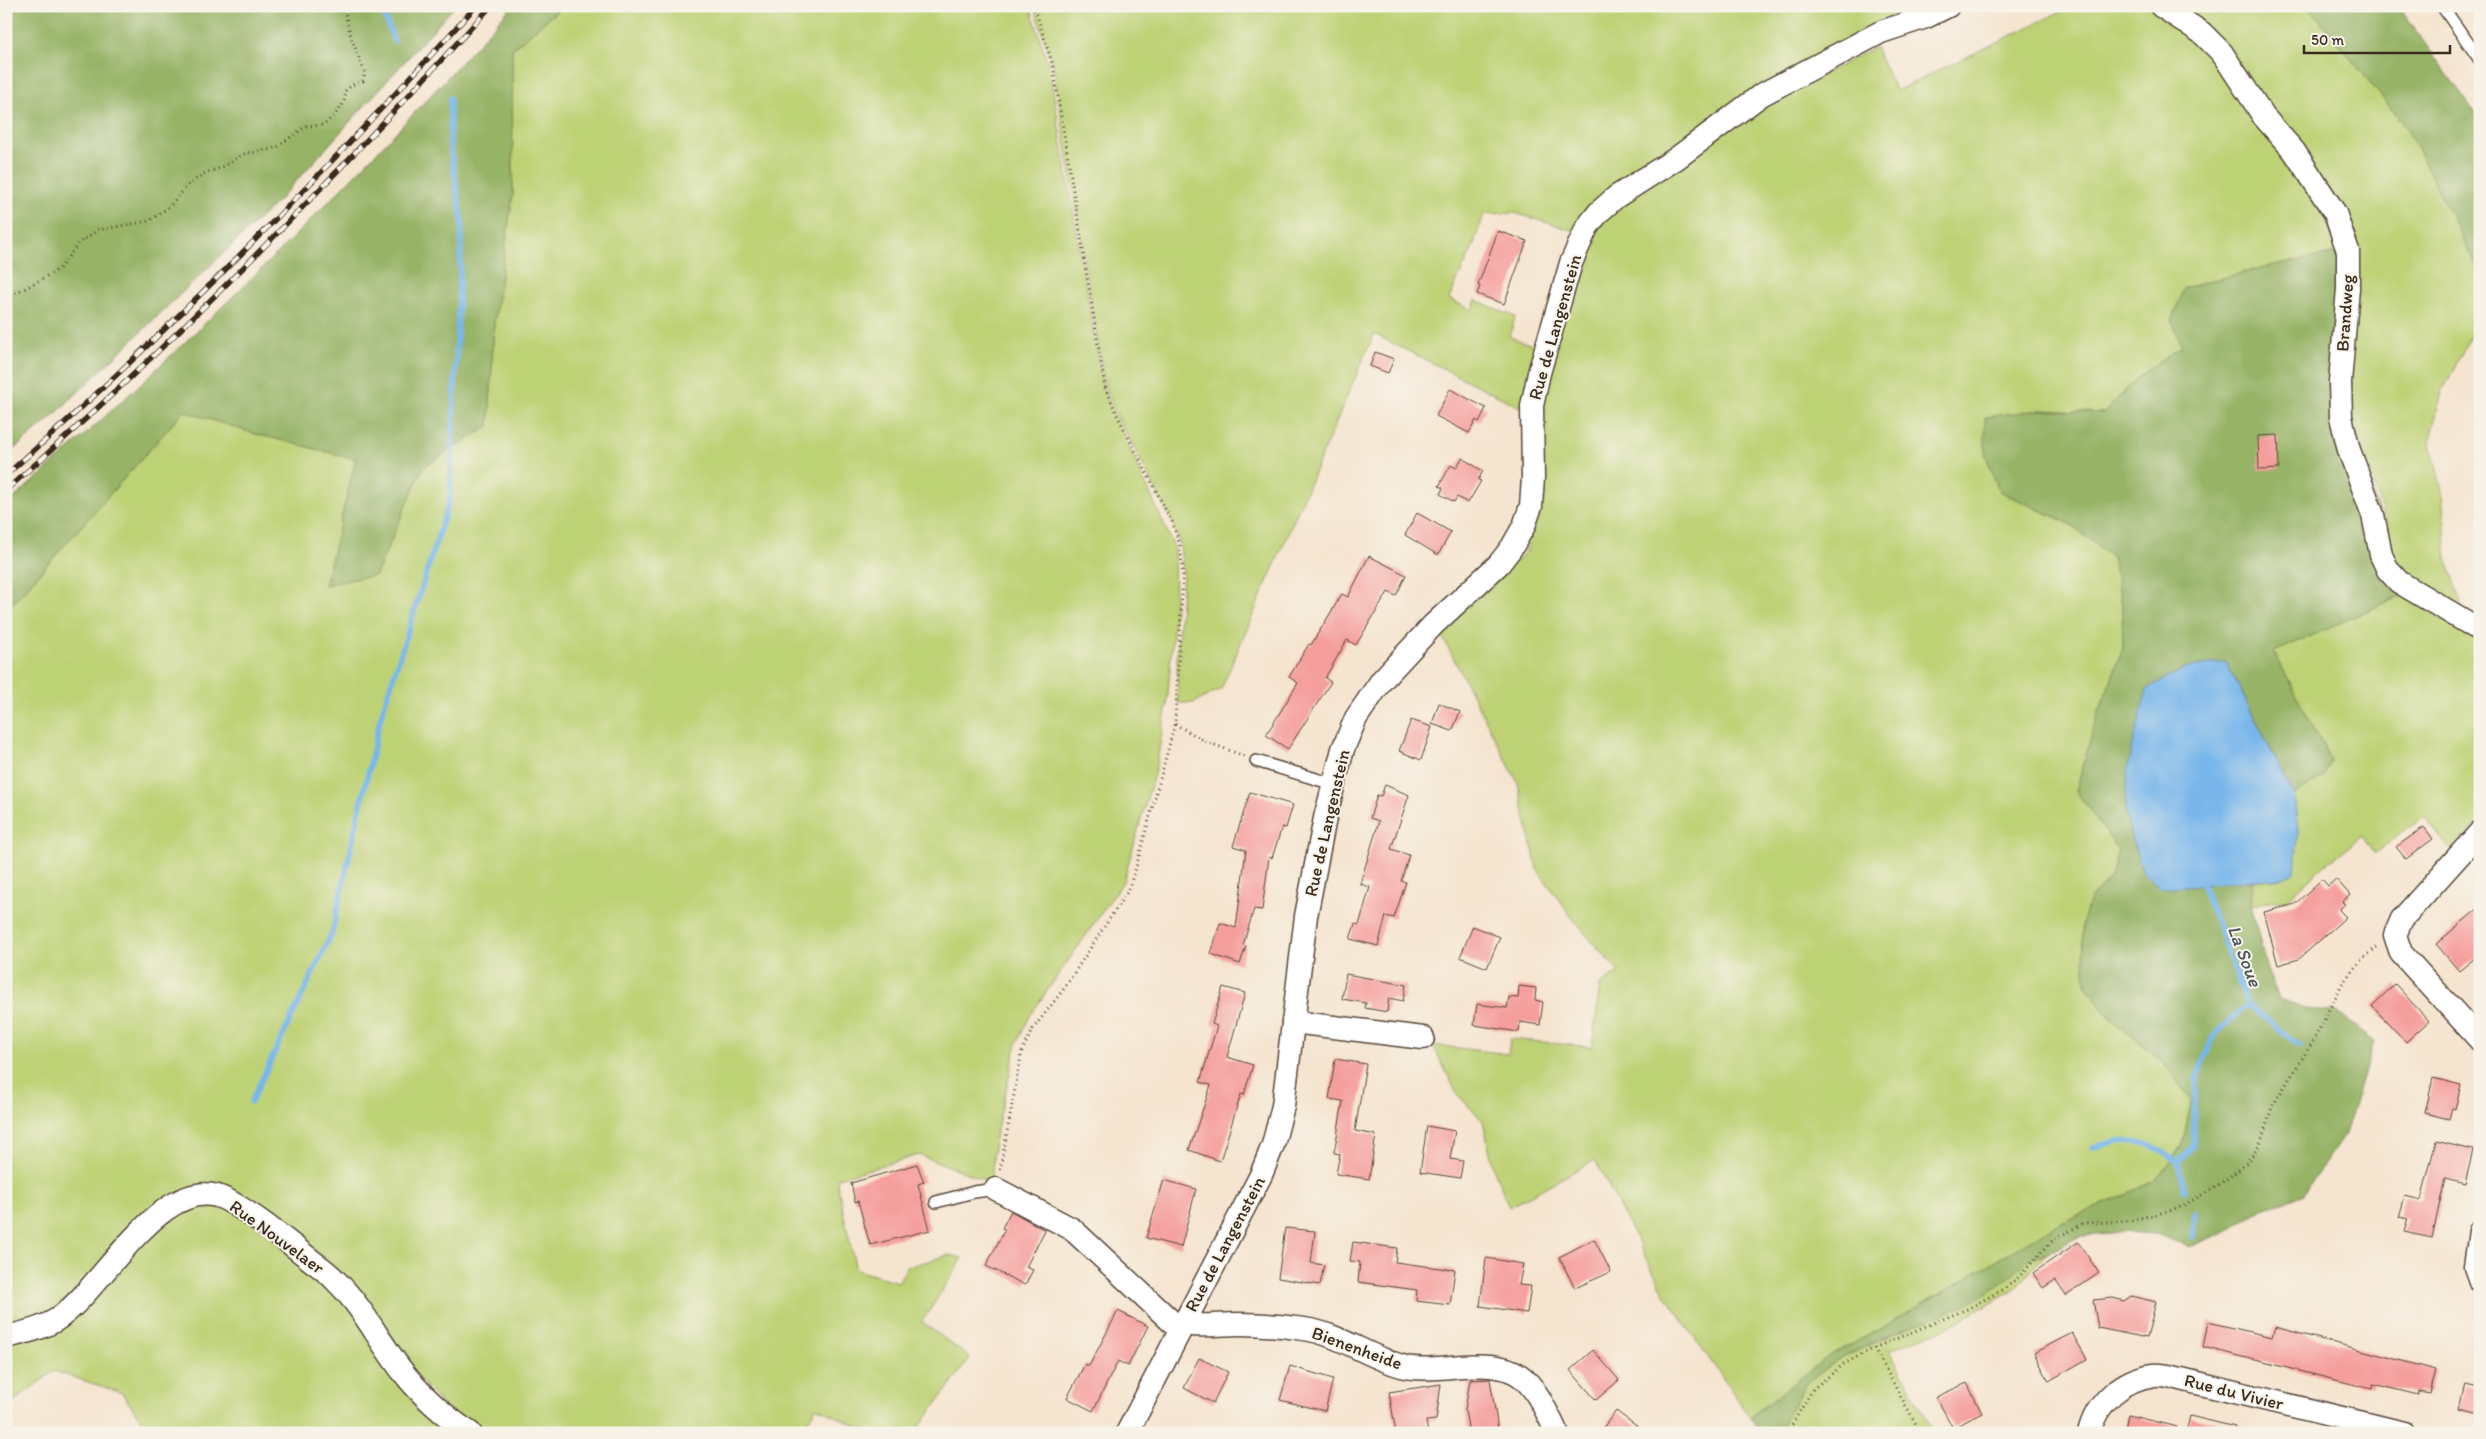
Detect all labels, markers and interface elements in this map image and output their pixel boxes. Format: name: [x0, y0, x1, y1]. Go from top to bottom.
scale bar: [2304, 22, 2450, 54]
text: 50 m: [2311, 31, 2344, 49]
street label: Rue de Langenstein: [1524, 252, 1586, 402]
street label: Brandweg: [2331, 273, 2359, 352]
street label: Rue de Langenstein: [1299, 747, 1355, 899]
water label: La Soue: [2223, 922, 2267, 991]
street label: Rue de Langenstein: [1180, 1172, 1270, 1316]
street label: Rue Nouvelaer: [225, 1195, 329, 1279]
street label: Bienenheide: [1309, 1321, 1405, 1375]
street label: Rue du Vivier: [2182, 1369, 2287, 1415]

